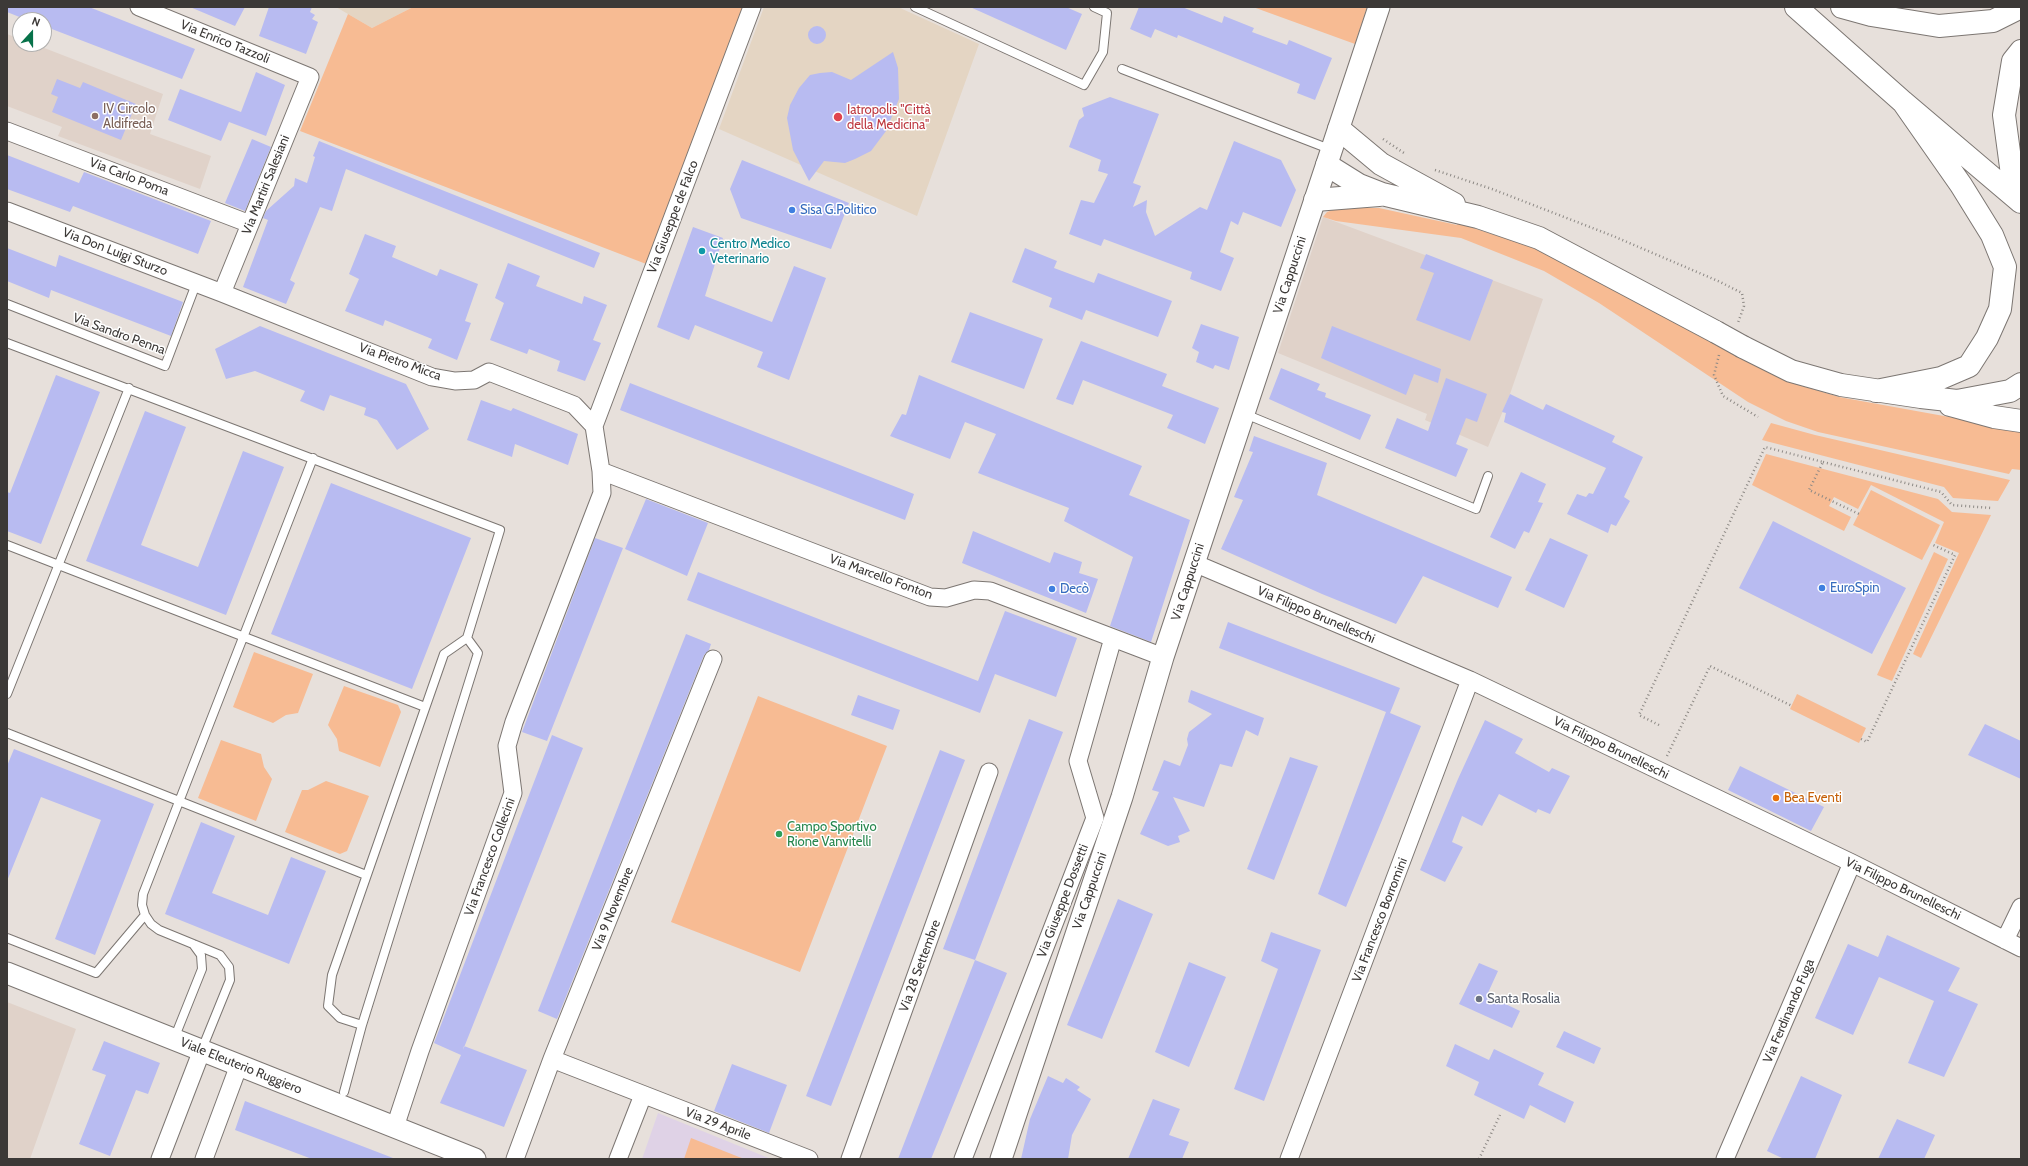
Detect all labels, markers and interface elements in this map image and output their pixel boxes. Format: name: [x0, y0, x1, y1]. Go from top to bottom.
north arrow: [12, 12, 52, 52]
text: N: [30, 14, 42, 30]
street label: Via Enrico Tazzoli: [178, 17, 272, 67]
place label: IV Circolo Aldifreda: [103, 101, 155, 132]
place label: Iatropolis "Città della Medicina": [847, 102, 931, 133]
marker: IV Circolo Aldifreda: [90, 111, 100, 121]
marker: Iatropolis "Città della Medicina": [832, 111, 844, 123]
street label: Via Martiri Salesiani: [239, 133, 293, 237]
street label: Via Carlo Poma: [87, 155, 171, 199]
street label: Via Giuseppe de Falco: [644, 158, 702, 276]
place label: Sisa G.Politico: [800, 202, 877, 218]
marker: Sisa G.Politico: [787, 205, 797, 215]
street label: Via Don Luigi Sturzo: [60, 225, 170, 279]
street label: Via Cappuccini: [1270, 234, 1310, 316]
place label: Centro Medico Veterinario: [710, 236, 790, 267]
marker: Centro Medico Veterinario: [697, 246, 707, 256]
street label: Via Sandro Penna: [71, 310, 167, 358]
street label: Via Pietro Micca: [357, 340, 443, 384]
street label: Via Cappuccini: [1168, 541, 1208, 623]
street label: Via Marcello Fonton: [827, 551, 935, 603]
place label: EuroSpin: [1830, 580, 1879, 596]
place label: Decò: [1060, 581, 1089, 597]
street label: Via Filippo Brunelleschi: [1255, 583, 1377, 647]
marker: EuroSpin: [1817, 583, 1827, 593]
marker: Decò: [1047, 584, 1057, 594]
street label: Via Filippo Brunelleschi: [1551, 713, 1671, 783]
place label: Bea Eventi: [1784, 790, 1842, 806]
marker: Bea Eventi: [1771, 793, 1781, 803]
street label: Via Francesco Collecini: [461, 796, 519, 918]
place label: Campo Sportivo Rione Vanvitelli: [787, 819, 877, 850]
marker: Campo Sportivo Rione Vanvitelli: [774, 829, 784, 839]
street label: Via Giuseppe Dossetti: [1034, 842, 1092, 960]
street label: Via Cappuccini: [1070, 850, 1110, 932]
street label: Via Filippo Brunelleschi: [1843, 854, 1963, 924]
street label: Via Francesco Borromini: [1349, 856, 1411, 984]
street label: Via 9 Novembre: [589, 865, 637, 953]
street label: Via 28 Settembre: [896, 918, 944, 1014]
street label: Via Ferdinando Fuga: [1760, 957, 1818, 1065]
place label: Santa Rosalia: [1487, 991, 1560, 1007]
marker: Santa Rosalia: [1474, 994, 1484, 1004]
street label: Viale Eleuterio Ruggiero: [178, 1034, 304, 1098]
street label: Via 29 Aprile: [683, 1104, 753, 1144]

